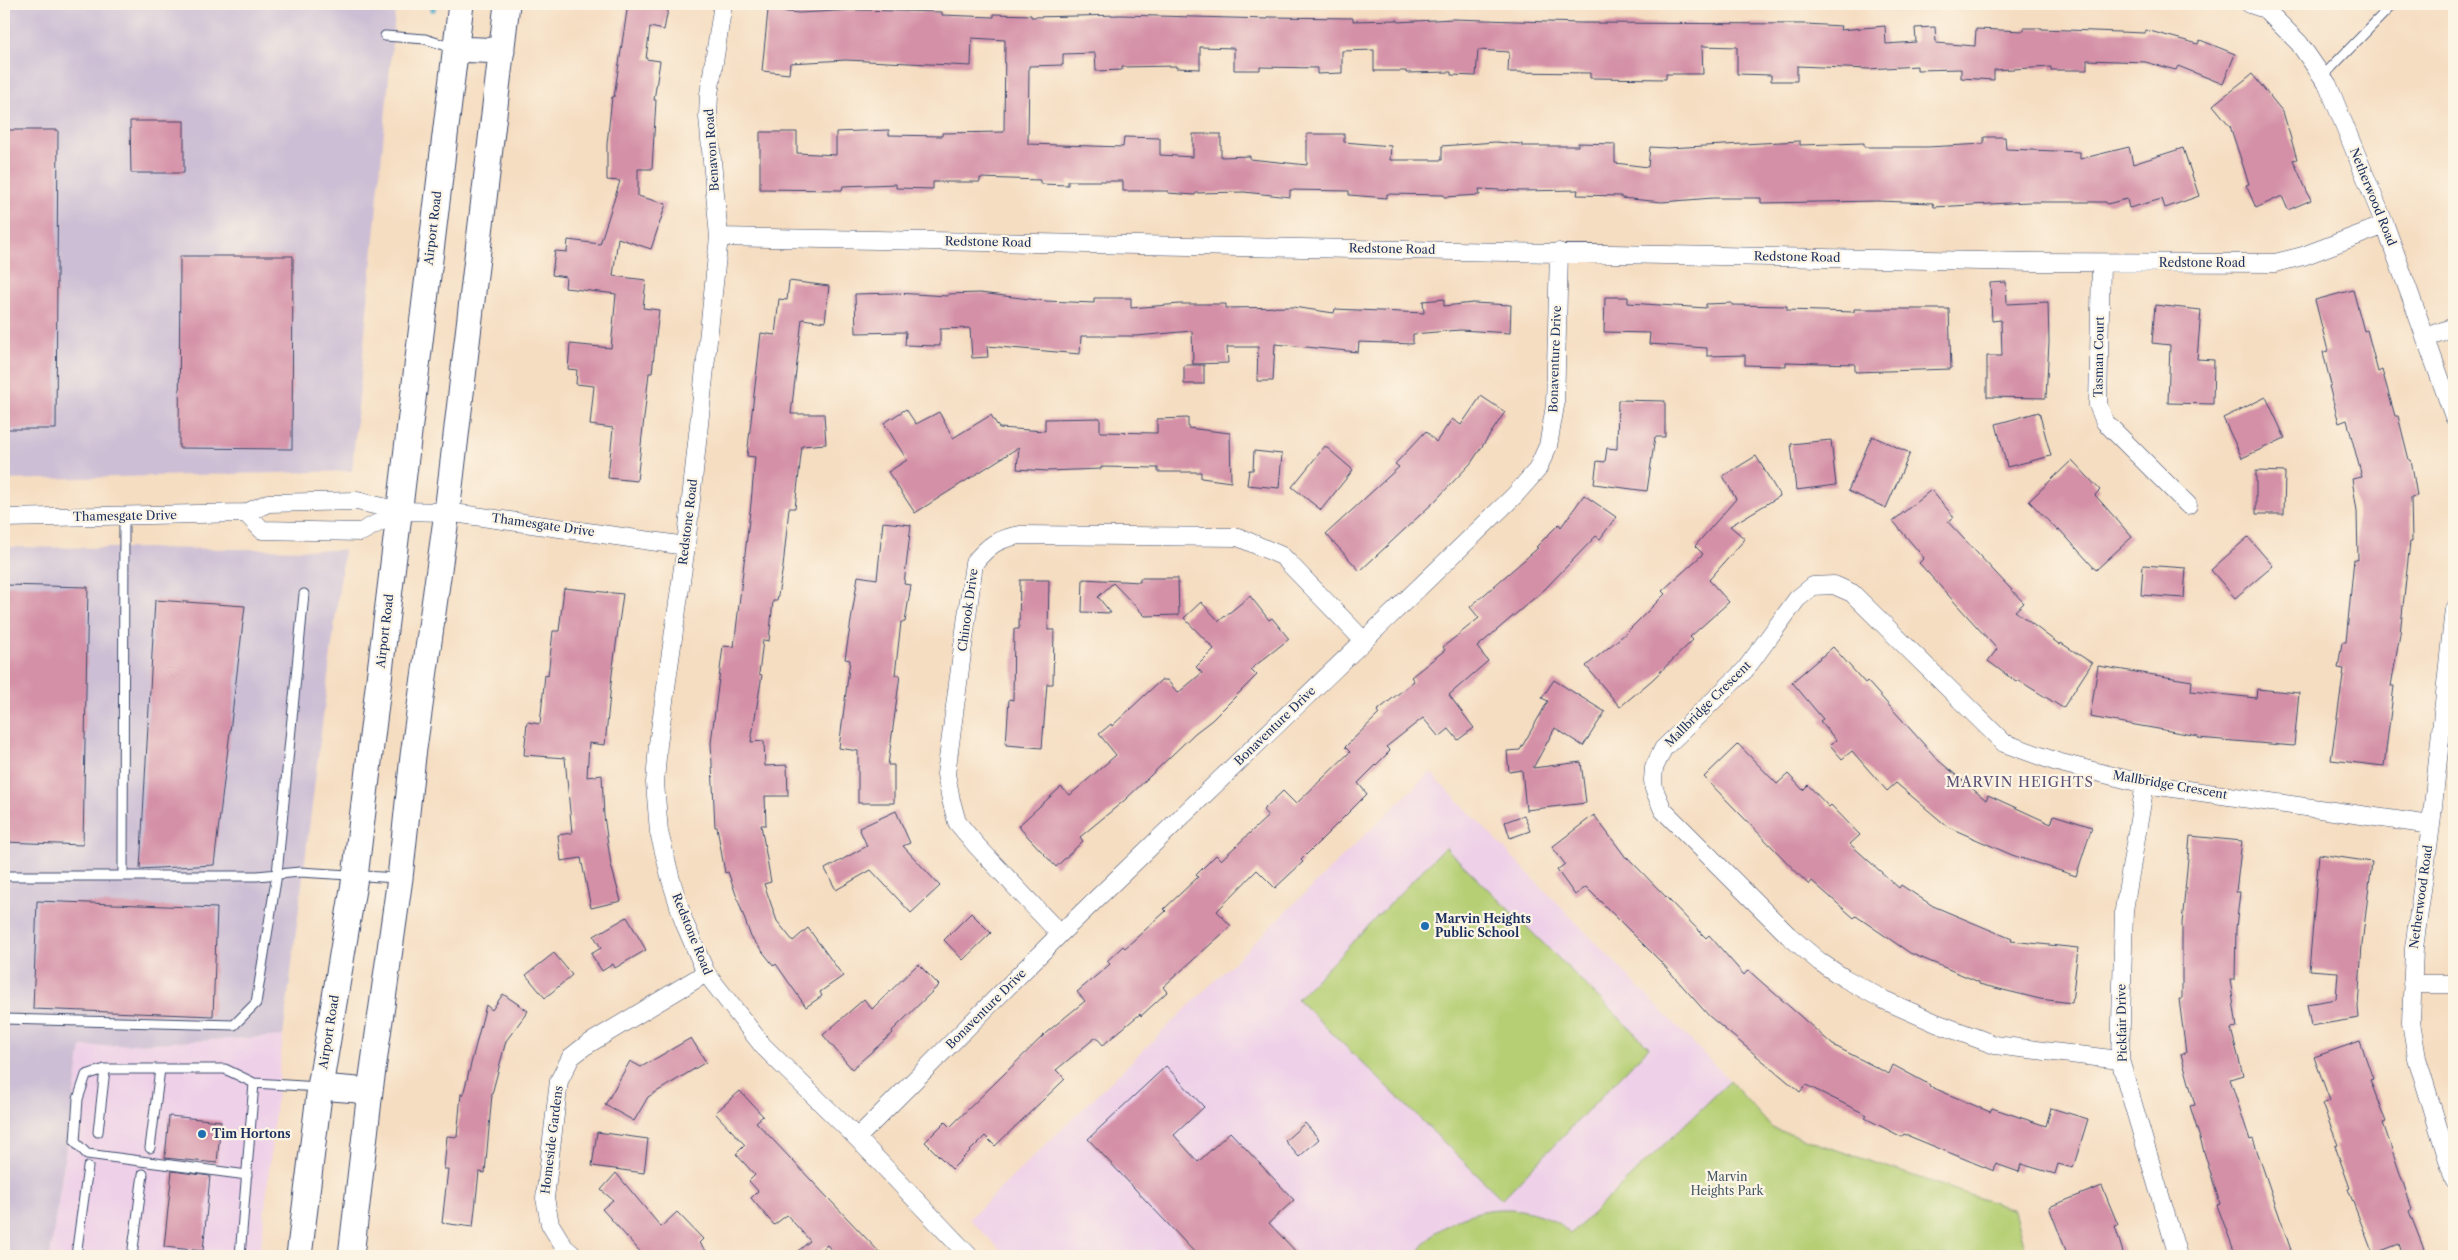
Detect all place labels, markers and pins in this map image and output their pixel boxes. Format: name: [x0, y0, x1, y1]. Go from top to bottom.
place label: Marvin Heights Public School: [1435, 911, 1531, 940]
marker: Marvin Heights Public School: [1419, 920, 1431, 932]
place label: Tim Hortons: [212, 1126, 291, 1141]
marker: Tim Hortons: [196, 1128, 208, 1140]

